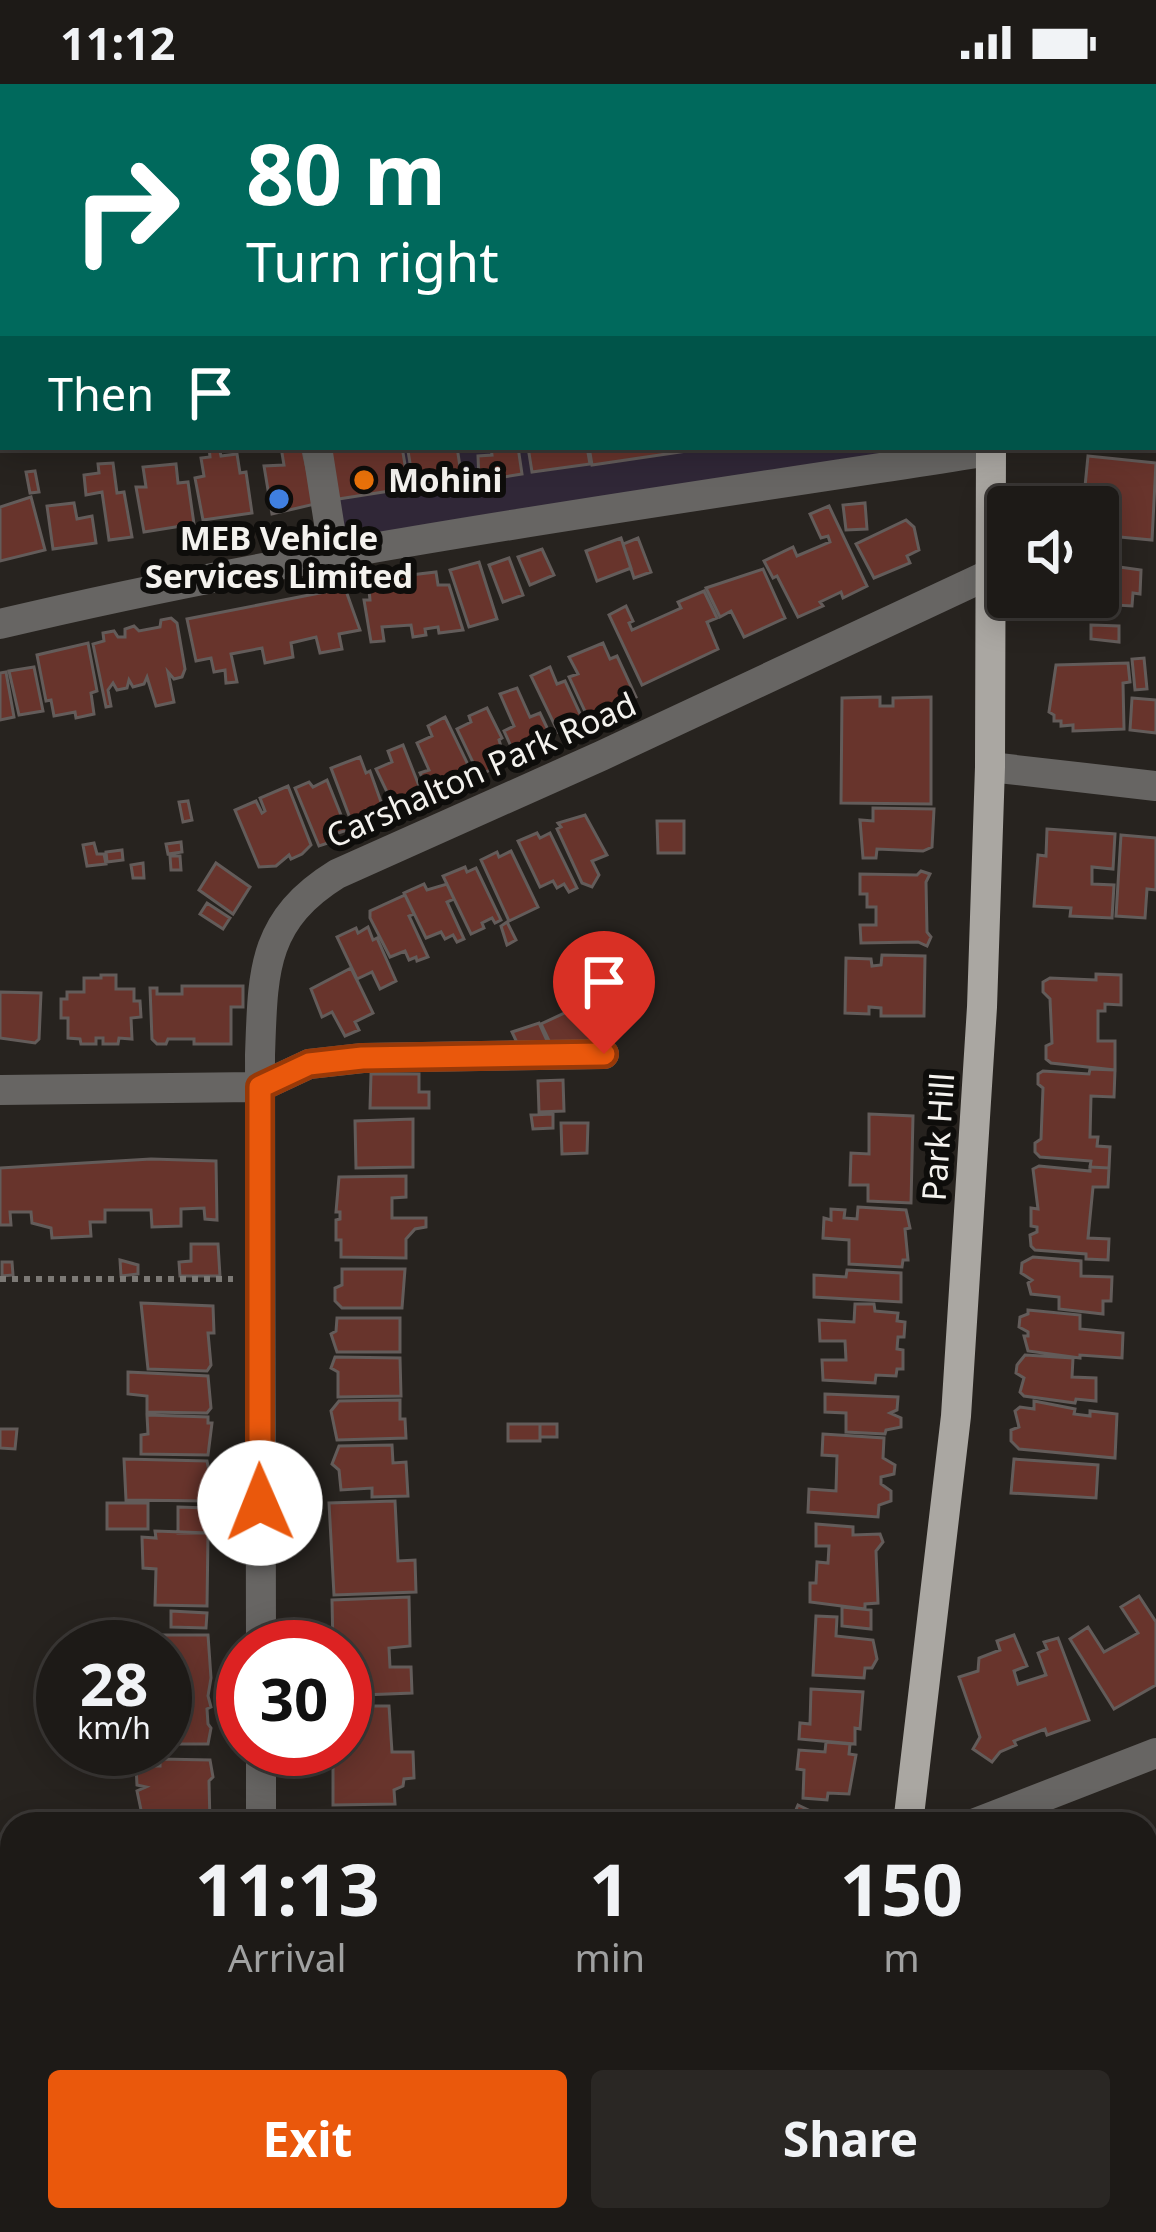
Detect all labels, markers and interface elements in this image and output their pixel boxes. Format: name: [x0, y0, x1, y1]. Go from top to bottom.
text: 11:12: [60, 12, 176, 73]
text: 80 m: [246, 115, 446, 230]
icon: right: [48, 132, 204, 288]
text: Turn right: [246, 224, 499, 298]
icon: arrive: [178, 360, 244, 426]
text: Then: [48, 363, 154, 424]
place label: Mohini: [388, 457, 502, 502]
marker: Mohini: [351, 467, 377, 493]
marker: MEB Vehicle Services Limited: [266, 486, 292, 512]
map controls: [987, 486, 1119, 618]
button: sound: [987, 486, 1119, 618]
place label: MEB Vehicle Services Limited: [145, 515, 413, 598]
street label: Carshalton Park Road: [319, 681, 643, 858]
pin: [553, 931, 655, 1054]
icon: arrive: [571, 949, 637, 1015]
street label: Park Hill: [911, 1071, 964, 1203]
position arrow: [197, 1440, 323, 1566]
speed limit sign: 30: [216, 1620, 372, 1776]
text: 28: [80, 1642, 148, 1724]
text: km/h: [77, 1707, 151, 1748]
text: 11:13: [195, 1839, 380, 1937]
text: 1: [589, 1839, 630, 1937]
text: 150: [840, 1839, 963, 1937]
text: Arrival: [228, 1930, 347, 1983]
text: min: [574, 1930, 645, 1983]
text: m: [883, 1930, 920, 1983]
button: Exit: [48, 2070, 567, 2208]
button: Share: [591, 2070, 1110, 2208]

